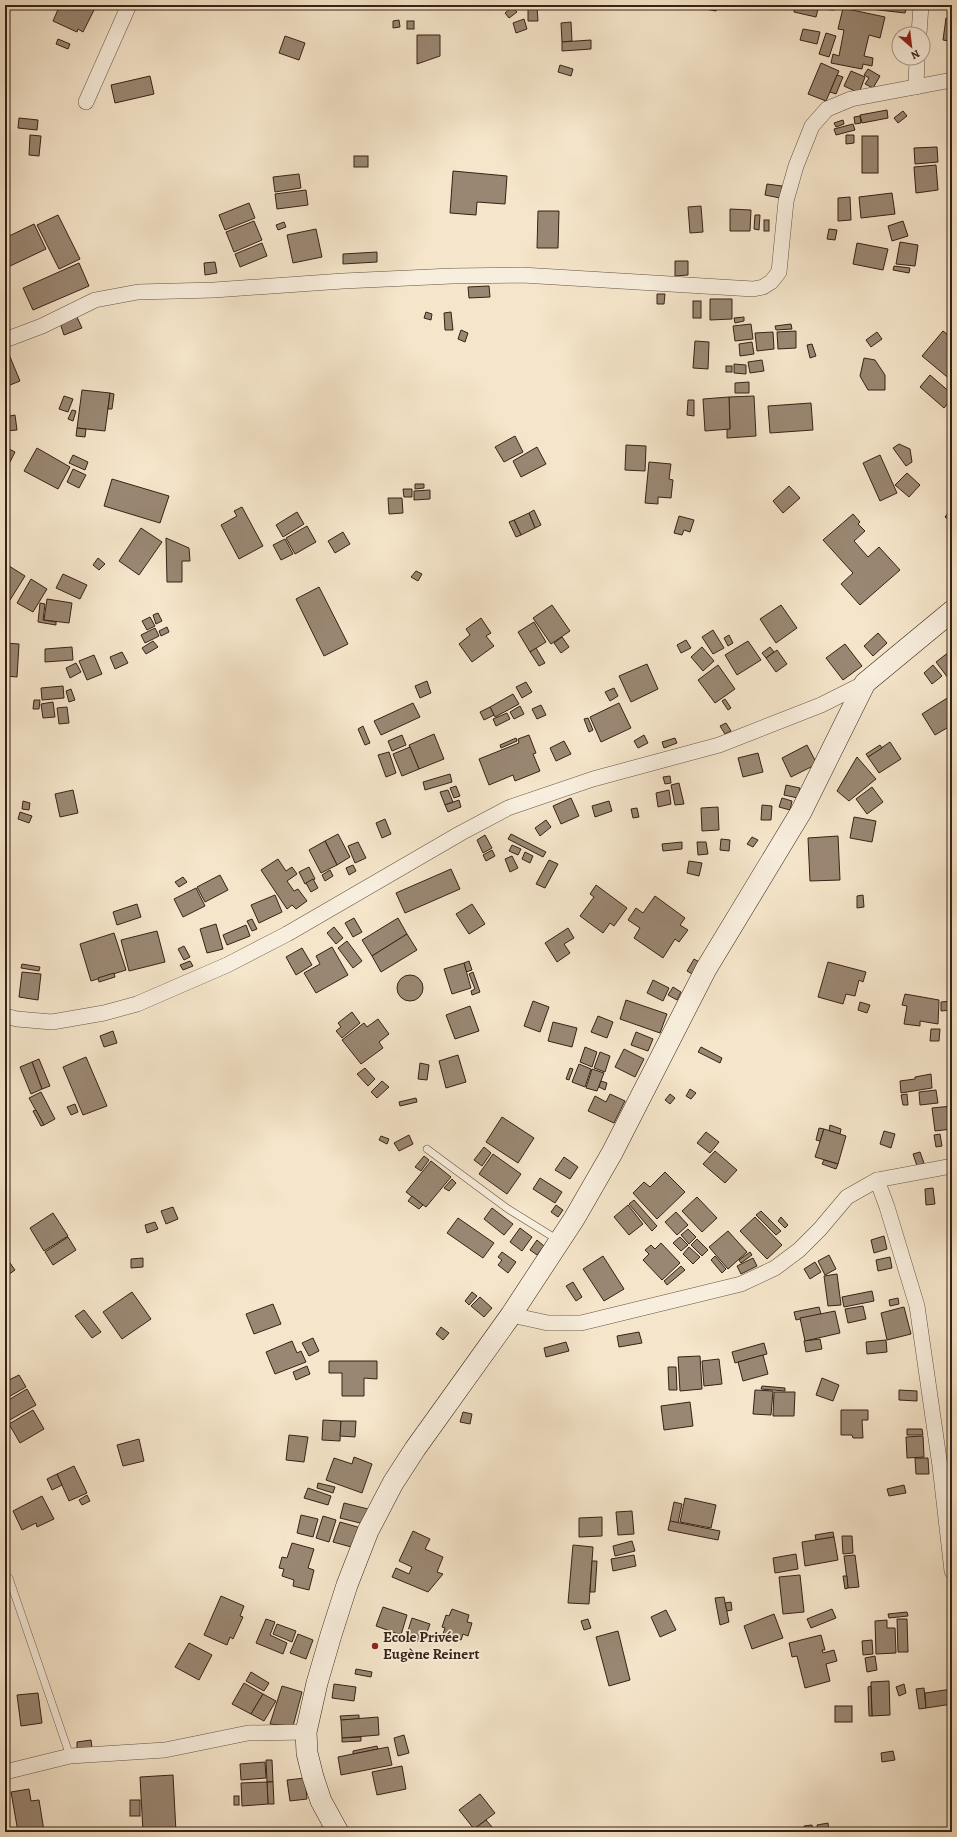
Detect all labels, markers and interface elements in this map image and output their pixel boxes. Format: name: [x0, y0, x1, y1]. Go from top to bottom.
north arrow: [891, 26, 931, 66]
text: N: [908, 46, 923, 63]
place label: Ecole Privée Eugène Reinert: [383, 1627, 479, 1664]
marker: Ecole Privée Eugène Reinert: [370, 1641, 380, 1651]

